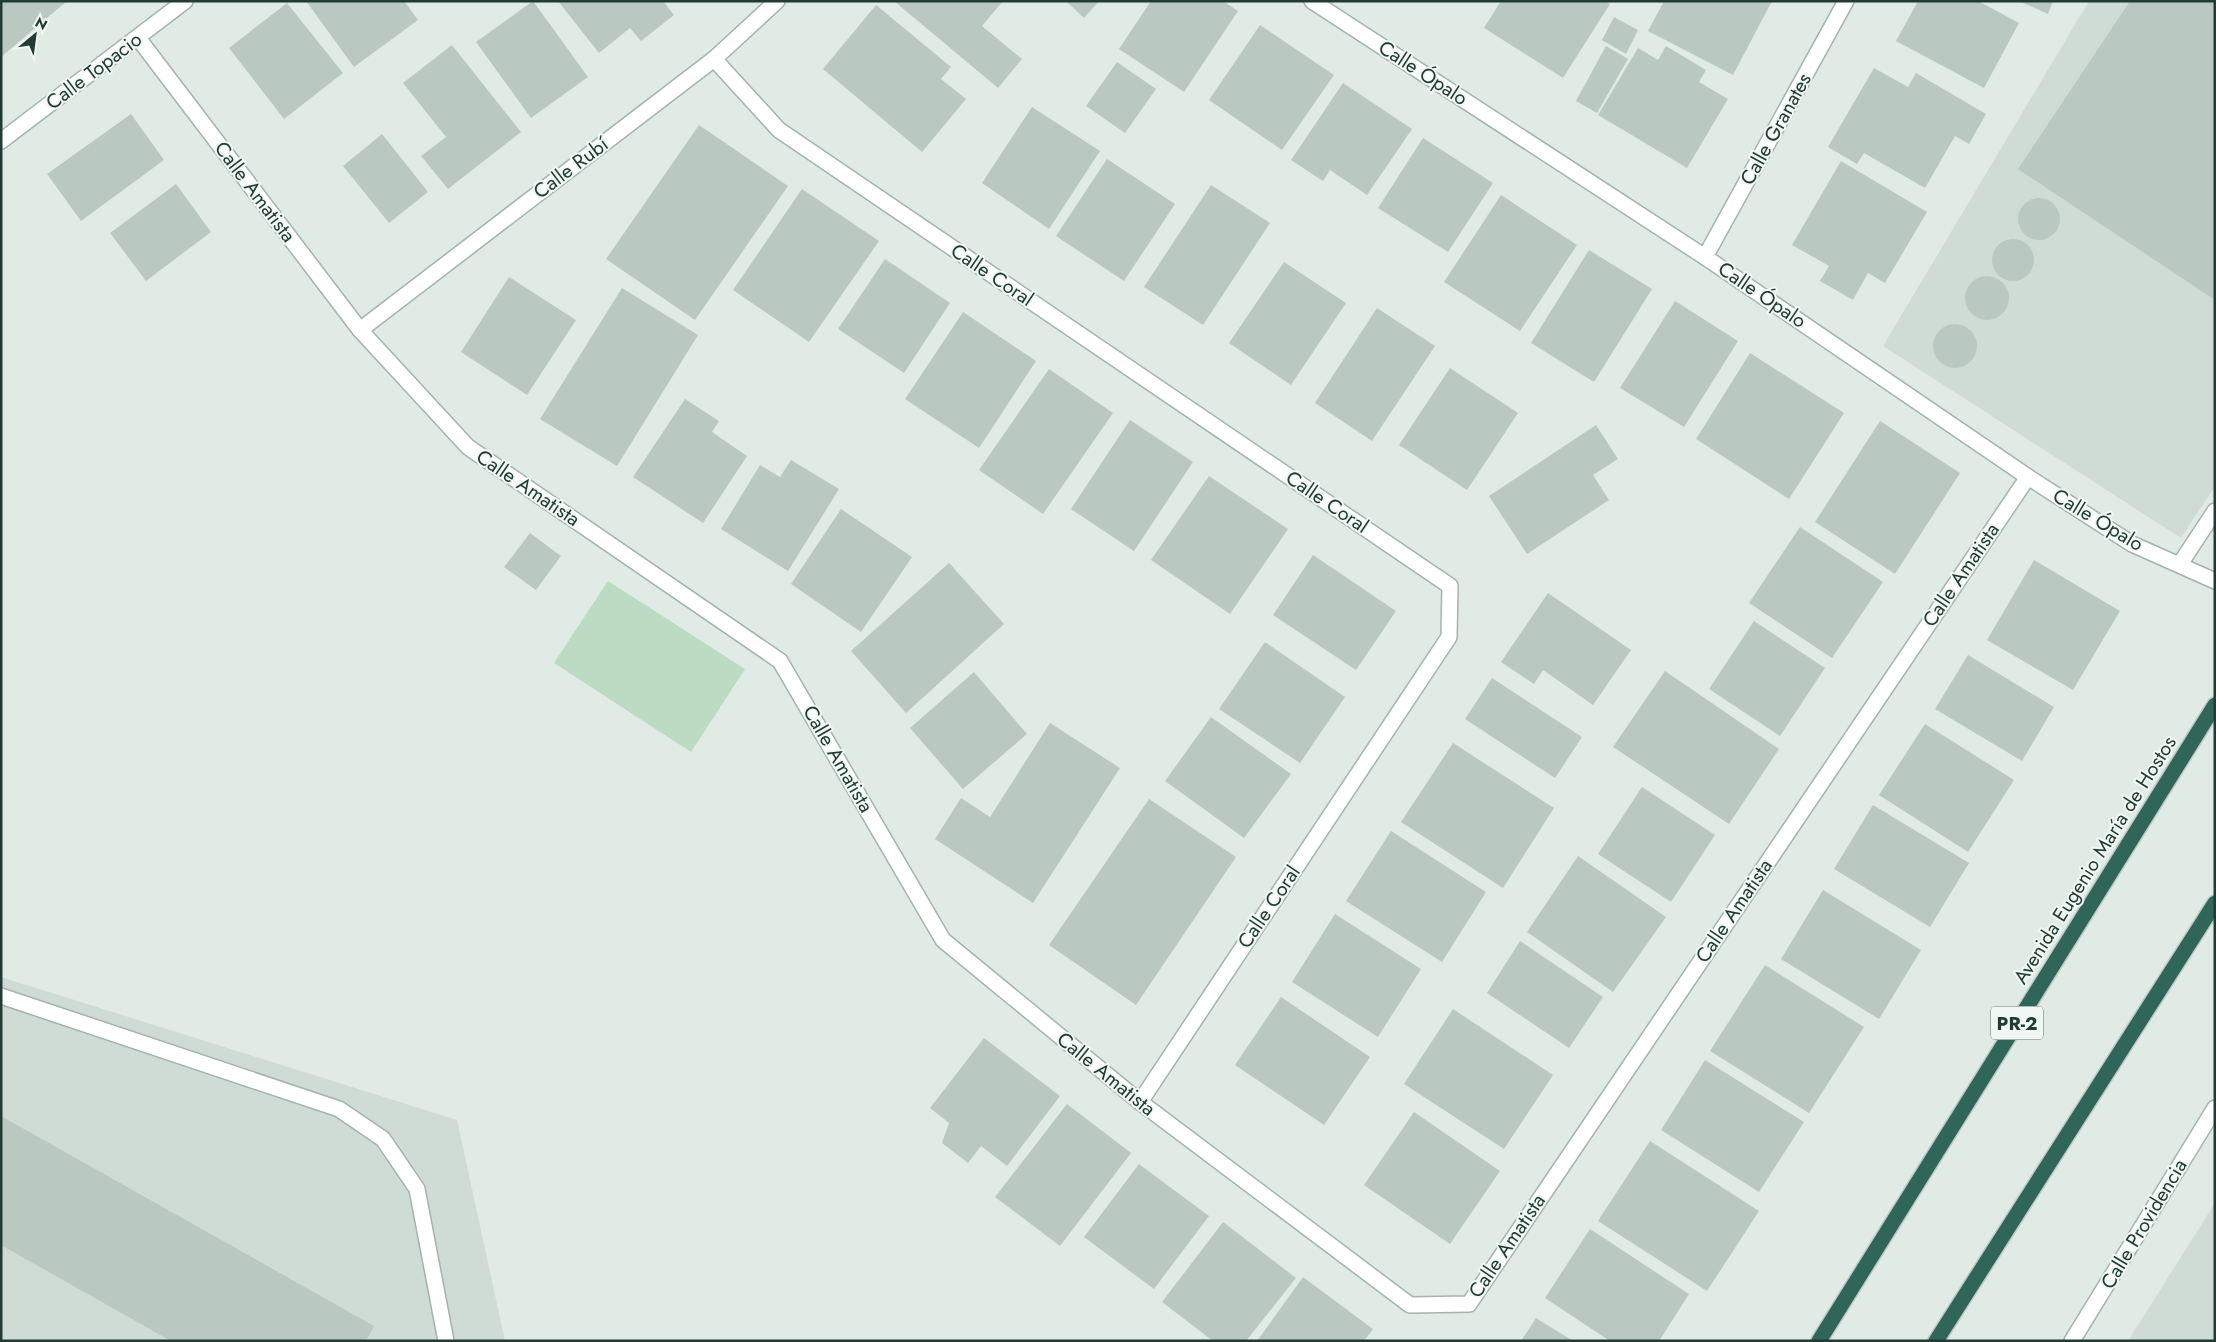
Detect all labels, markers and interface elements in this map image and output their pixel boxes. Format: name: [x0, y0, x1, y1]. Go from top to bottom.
north arrow: [10, 10, 60, 60]
text: N: [32, 12, 51, 35]
street label: Calle Topacio: [40, 25, 148, 117]
street label: Calle Ópalo: [1373, 33, 1473, 113]
street label: Calle Granates: [1733, 68, 1819, 190]
street label: Calle Rubí: [527, 130, 615, 206]
street label: Calle Amatista: [207, 135, 303, 249]
street label: Calle Coral: [945, 237, 1039, 313]
street label: Calle Ópalo: [1712, 255, 1812, 335]
street label: Calle Amatista: [470, 443, 586, 533]
street label: Calle Coral: [1280, 464, 1374, 540]
street label: Calle Ópalo: [2047, 482, 2149, 559]
street label: Calle Amatista: [1916, 517, 2006, 633]
street label: Calle Amatista: [796, 700, 880, 818]
street label: Avenida Eugenio María de Hostos: [2006, 730, 2184, 990]
street label: Calle Amatista: [1689, 853, 1779, 969]
street label: Calle Coral: [1231, 860, 1307, 954]
road number: PR-2: [1991, 1006, 2043, 1040]
street label: Calle Amatista: [1050, 1025, 1162, 1123]
street label: Calle Providencia: [2094, 1153, 2194, 1295]
street label: Calle Amatista: [1462, 1188, 1552, 1304]

